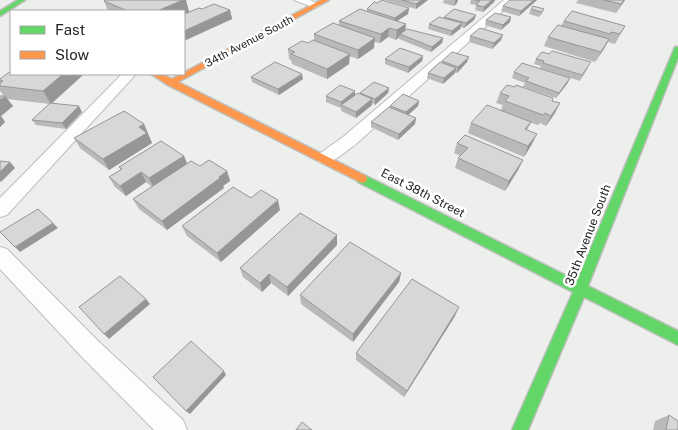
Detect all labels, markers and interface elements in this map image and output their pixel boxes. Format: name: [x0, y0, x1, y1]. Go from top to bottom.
legend: [10, 10, 185, 75]
street label: 34th Avenue South: [203, 13, 295, 69]
text: Fast: [55, 21, 85, 38]
text: Slow: [55, 46, 90, 63]
street label: East 38th Street: [379, 166, 468, 220]
street label: 35th Avenue South: [562, 182, 614, 288]

